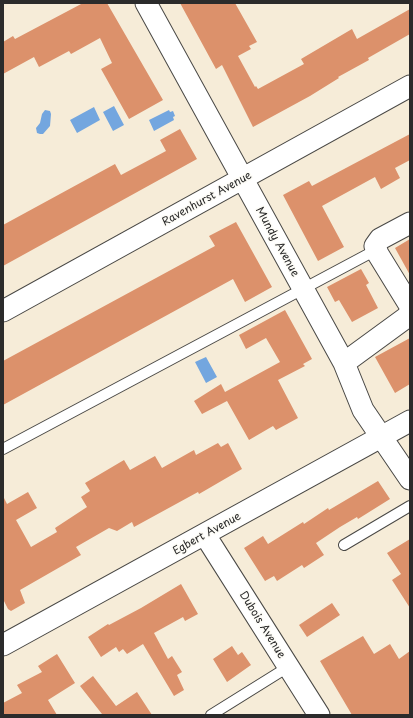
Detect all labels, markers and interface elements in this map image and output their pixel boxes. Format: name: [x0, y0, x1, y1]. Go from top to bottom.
street label: Ravenhurst Avenue: [160, 169, 254, 229]
street label: Mundy Avenue: [252, 205, 302, 279]
street label: Egbert Avenue: [171, 510, 243, 558]
street label: Dubois Avenue: [236, 589, 288, 661]

